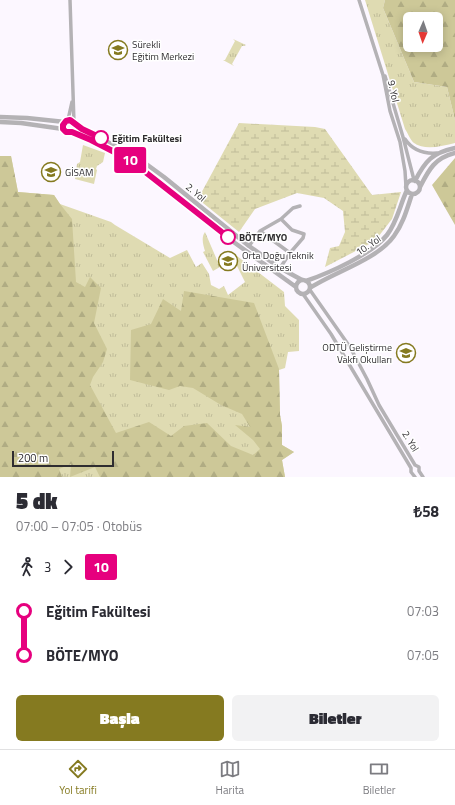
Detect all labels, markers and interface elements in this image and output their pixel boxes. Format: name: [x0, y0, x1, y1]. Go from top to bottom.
north arrow: [403, 12, 443, 52]
map controls: [403, 12, 443, 52]
place label: Sürekli Eğitim Merkezi: [132, 37, 194, 64]
school or university icon: Sürekli Eğitim Merkezi: [107, 39, 129, 61]
street label: 9. Yol: [384, 79, 403, 104]
marker: Eğitim Fakültesi: [93, 130, 109, 146]
place label: Eğitim Fakültesi: [112, 131, 182, 146]
line badge: 10: [112, 147, 148, 173]
text: 10: [122, 149, 138, 170]
school or university icon: GİSAM: [40, 161, 62, 183]
place label: GİSAM: [65, 165, 93, 180]
street label: 2. Yol: [182, 179, 209, 205]
marker: BÖTE/MYO: [220, 229, 236, 245]
place label: BÖTE/MYO: [239, 230, 288, 245]
street label: 10. Yol: [353, 231, 384, 259]
place label: Orta Doğu Teknik Üniversitesi: [242, 248, 314, 275]
school or university icon: Orta Doğu Teknik Üniversitesi: [217, 250, 239, 272]
place label: ODTÜ Geliştirme Vakfı Okulları: [322, 340, 392, 367]
school or university icon: ODTÜ Geliştirme Vakfı Okulları: [395, 342, 417, 364]
street label: 2. Yol: [398, 428, 423, 455]
scale bar: [12, 449, 114, 468]
text: 200 m: [18, 450, 48, 466]
text: 5 dk: [16, 484, 58, 518]
text: ₺58: [414, 500, 439, 523]
text: 07:00 – 07:05 · Otobüs: [16, 516, 142, 536]
icon: walk: [16, 556, 38, 578]
icon: forward: [57, 556, 79, 578]
text: 10: [93, 556, 109, 577]
text: 3: [44, 557, 51, 577]
text: Eğitim Fakültesi: [46, 600, 151, 623]
text: 07:03: [407, 601, 439, 621]
text: BÖTE/MYO: [46, 644, 119, 667]
text: 07:05: [407, 645, 439, 665]
button: Başla: [16, 695, 224, 741]
button: Biletler: [232, 695, 439, 741]
tab: Yol tarifi: [59, 758, 97, 798]
tab: Harita: [216, 758, 244, 798]
tab: Biletler: [363, 758, 396, 798]

